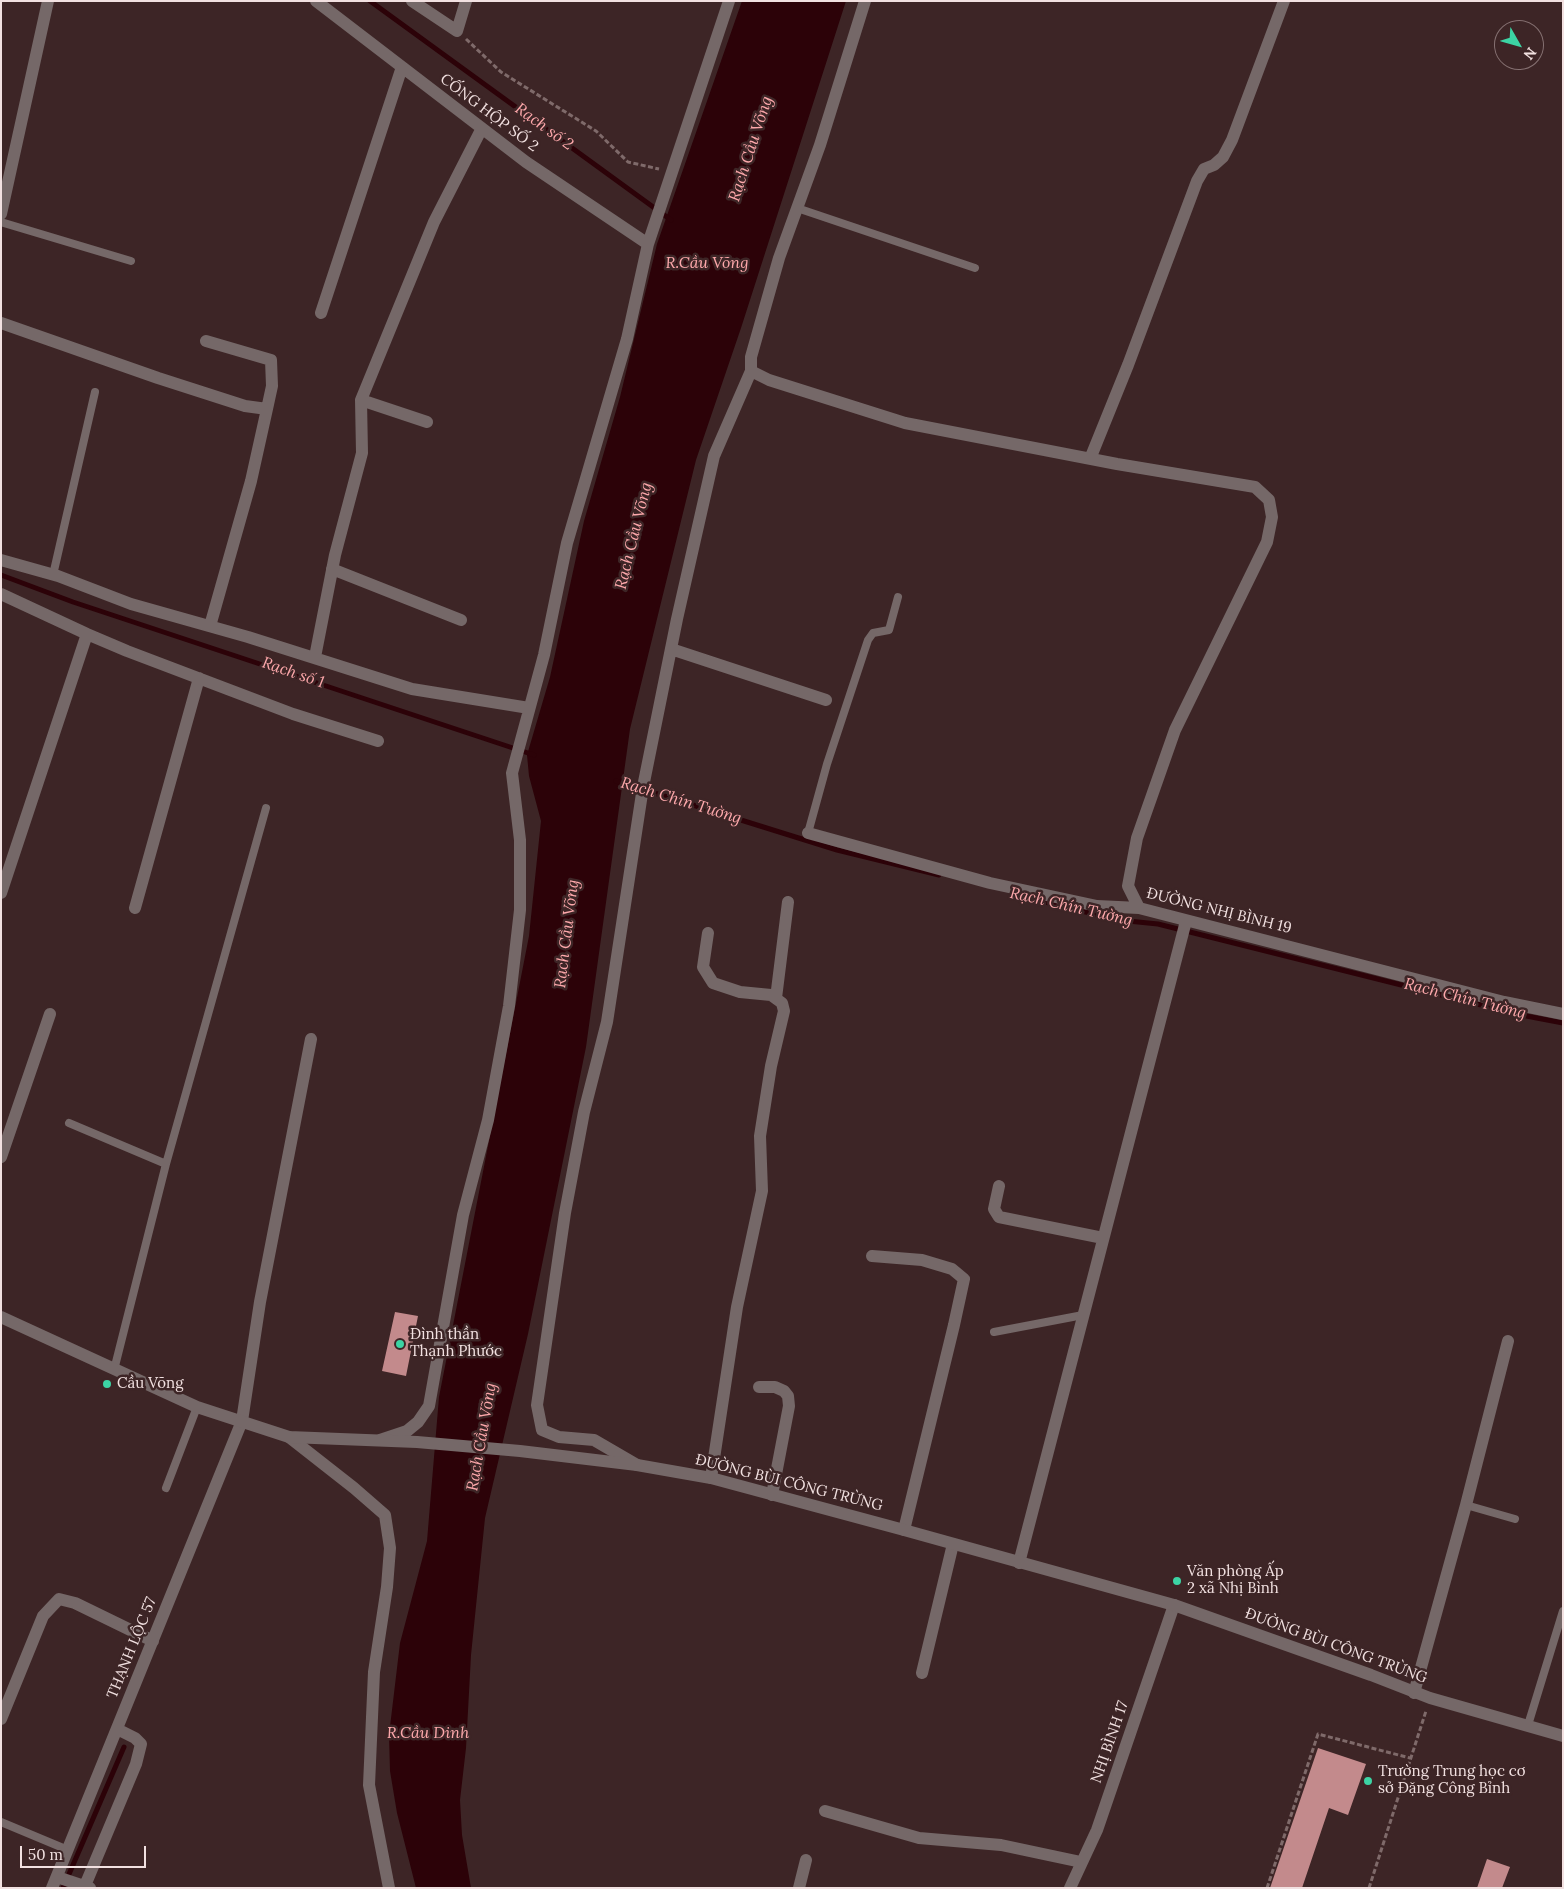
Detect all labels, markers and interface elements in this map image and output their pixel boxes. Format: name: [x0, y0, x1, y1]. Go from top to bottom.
north arrow: [1494, 20, 1544, 70]
text: N: [1520, 44, 1540, 63]
street label: CỐNG HỘP SỐ 2: [436, 70, 542, 156]
water label: Rạch Cầu Võng: [725, 94, 777, 204]
water label: Rạch số 2: [511, 99, 577, 155]
water label: R.Cầu Võng: [666, 253, 748, 273]
water label: Rạch Cầu Võng: [611, 481, 657, 591]
water label: Rạch số 1: [259, 653, 327, 693]
water label: Rạch Chín Tường: [618, 774, 744, 828]
water label: Rạch Cầu Võng: [551, 879, 583, 989]
water label: Rạch Chín Tường: [1008, 884, 1134, 930]
street label: ĐƯỜNG NHỊ BÌNH 19: [1145, 884, 1293, 938]
water label: Rạch Chín Tường: [1402, 975, 1528, 1023]
place label: Đình thần Thạnh Phước: [410, 1326, 502, 1361]
marker: Đình thần Thạnh Phước: [394, 1338, 406, 1350]
place label: Cầu Võng: [117, 1375, 184, 1393]
marker: Cầu Võng: [101, 1378, 113, 1390]
water label: Rạch Cầu Võng: [463, 1381, 501, 1493]
street label: ĐƯỜNG BÙI CÔNG TRỪNG: [693, 1451, 885, 1515]
place label: Văn phòng Ấp 2 xã Nhị Bình: [1187, 1563, 1284, 1598]
marker: Văn phòng Ấp 2 xã Nhị Bình: [1171, 1575, 1183, 1587]
street label: THẠNH LỘC 57: [103, 1595, 161, 1701]
street label: ĐƯỜNG BÙI CÔNG TRỪNG: [1242, 1605, 1430, 1687]
street label: NHỊ BÌNH 17: [1088, 1699, 1132, 1785]
water label: R.Cầu Dinh: [387, 1723, 469, 1743]
place label: Trường Trung học cơ sở Đặng Công Bỉnh: [1378, 1763, 1526, 1798]
marker: Trường Trung học cơ sở Đặng Công Bỉnh: [1362, 1775, 1374, 1787]
scale bar: [22, 1836, 149, 1868]
text: 50 m: [28, 1845, 63, 1864]

